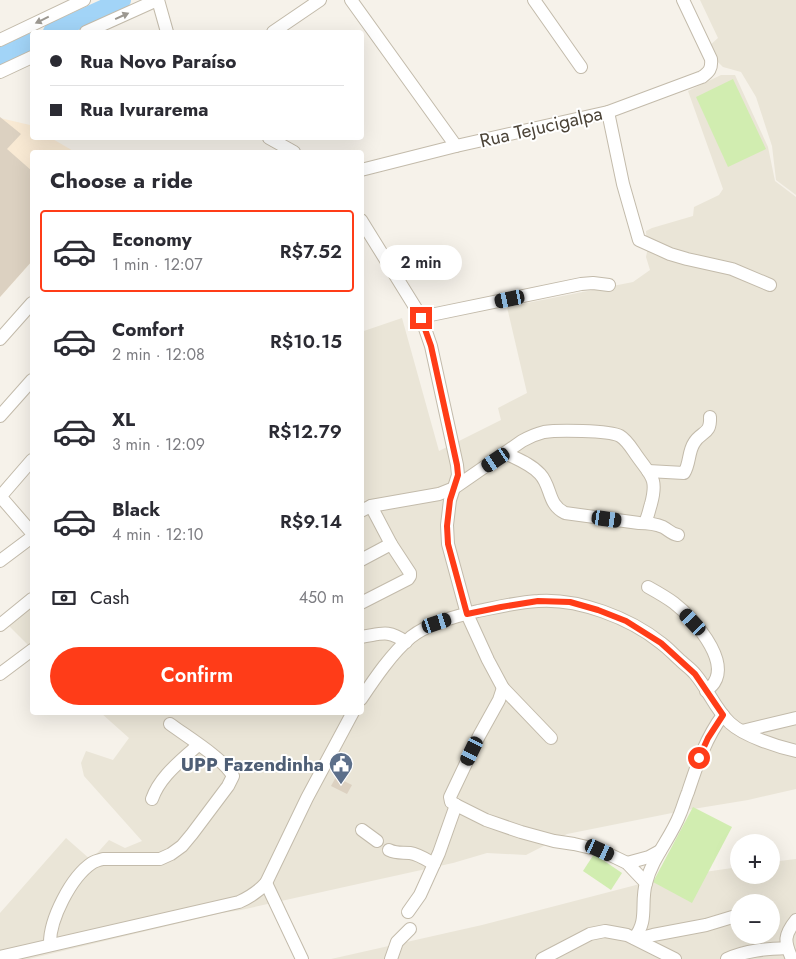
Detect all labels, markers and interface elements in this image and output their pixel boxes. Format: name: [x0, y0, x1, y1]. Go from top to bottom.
one-way arrow: [114, 12, 129, 21]
one-way arrow: [35, 16, 49, 24]
text: Rua Novo Paraíso: [80, 48, 237, 75]
text: Rua Ivurarema: [80, 96, 208, 123]
street label: Rua Tejucigalpa: [477, 100, 605, 154]
text: Choose a ride: [50, 164, 193, 196]
text: Economy: [112, 226, 192, 253]
icon: car: [52, 229, 97, 274]
text: R$7.52: [280, 238, 342, 265]
callout: 2 min: [380, 246, 462, 280]
text: 2 min: [400, 251, 442, 274]
text: 1 min · 12:07: [112, 253, 203, 276]
car: [493, 289, 526, 309]
route end: [410, 307, 432, 329]
text: Comfort: [112, 316, 184, 343]
icon: car: [52, 319, 97, 364]
text: R$10.15: [270, 328, 342, 355]
text: 2 min · 12:08: [112, 343, 205, 366]
text: XL: [112, 406, 135, 433]
icon: car: [52, 409, 97, 454]
text: R$12.79: [268, 418, 342, 445]
text: 3 min · 12:09: [112, 433, 205, 456]
car: [479, 445, 512, 475]
text: Black: [112, 496, 160, 523]
icon: car: [52, 499, 97, 544]
text: R$9.14: [280, 508, 342, 535]
car: [591, 509, 622, 529]
text: 4 min · 12:10: [112, 523, 203, 546]
icon: cash: [50, 584, 78, 612]
text: Cash: [90, 584, 130, 611]
text: 450 m: [299, 586, 344, 609]
car: [677, 606, 708, 638]
car: [420, 611, 453, 635]
button: Confirm: [50, 647, 344, 705]
car: [458, 734, 485, 768]
route start: [688, 747, 710, 769]
place label: UPP Fazendinha: [181, 751, 324, 778]
public building icon: UPP Fazendinha: [328, 751, 354, 785]
map controls: [730, 834, 780, 944]
button: +: [730, 834, 780, 884]
car: [583, 837, 616, 863]
button: −: [730, 894, 780, 944]

